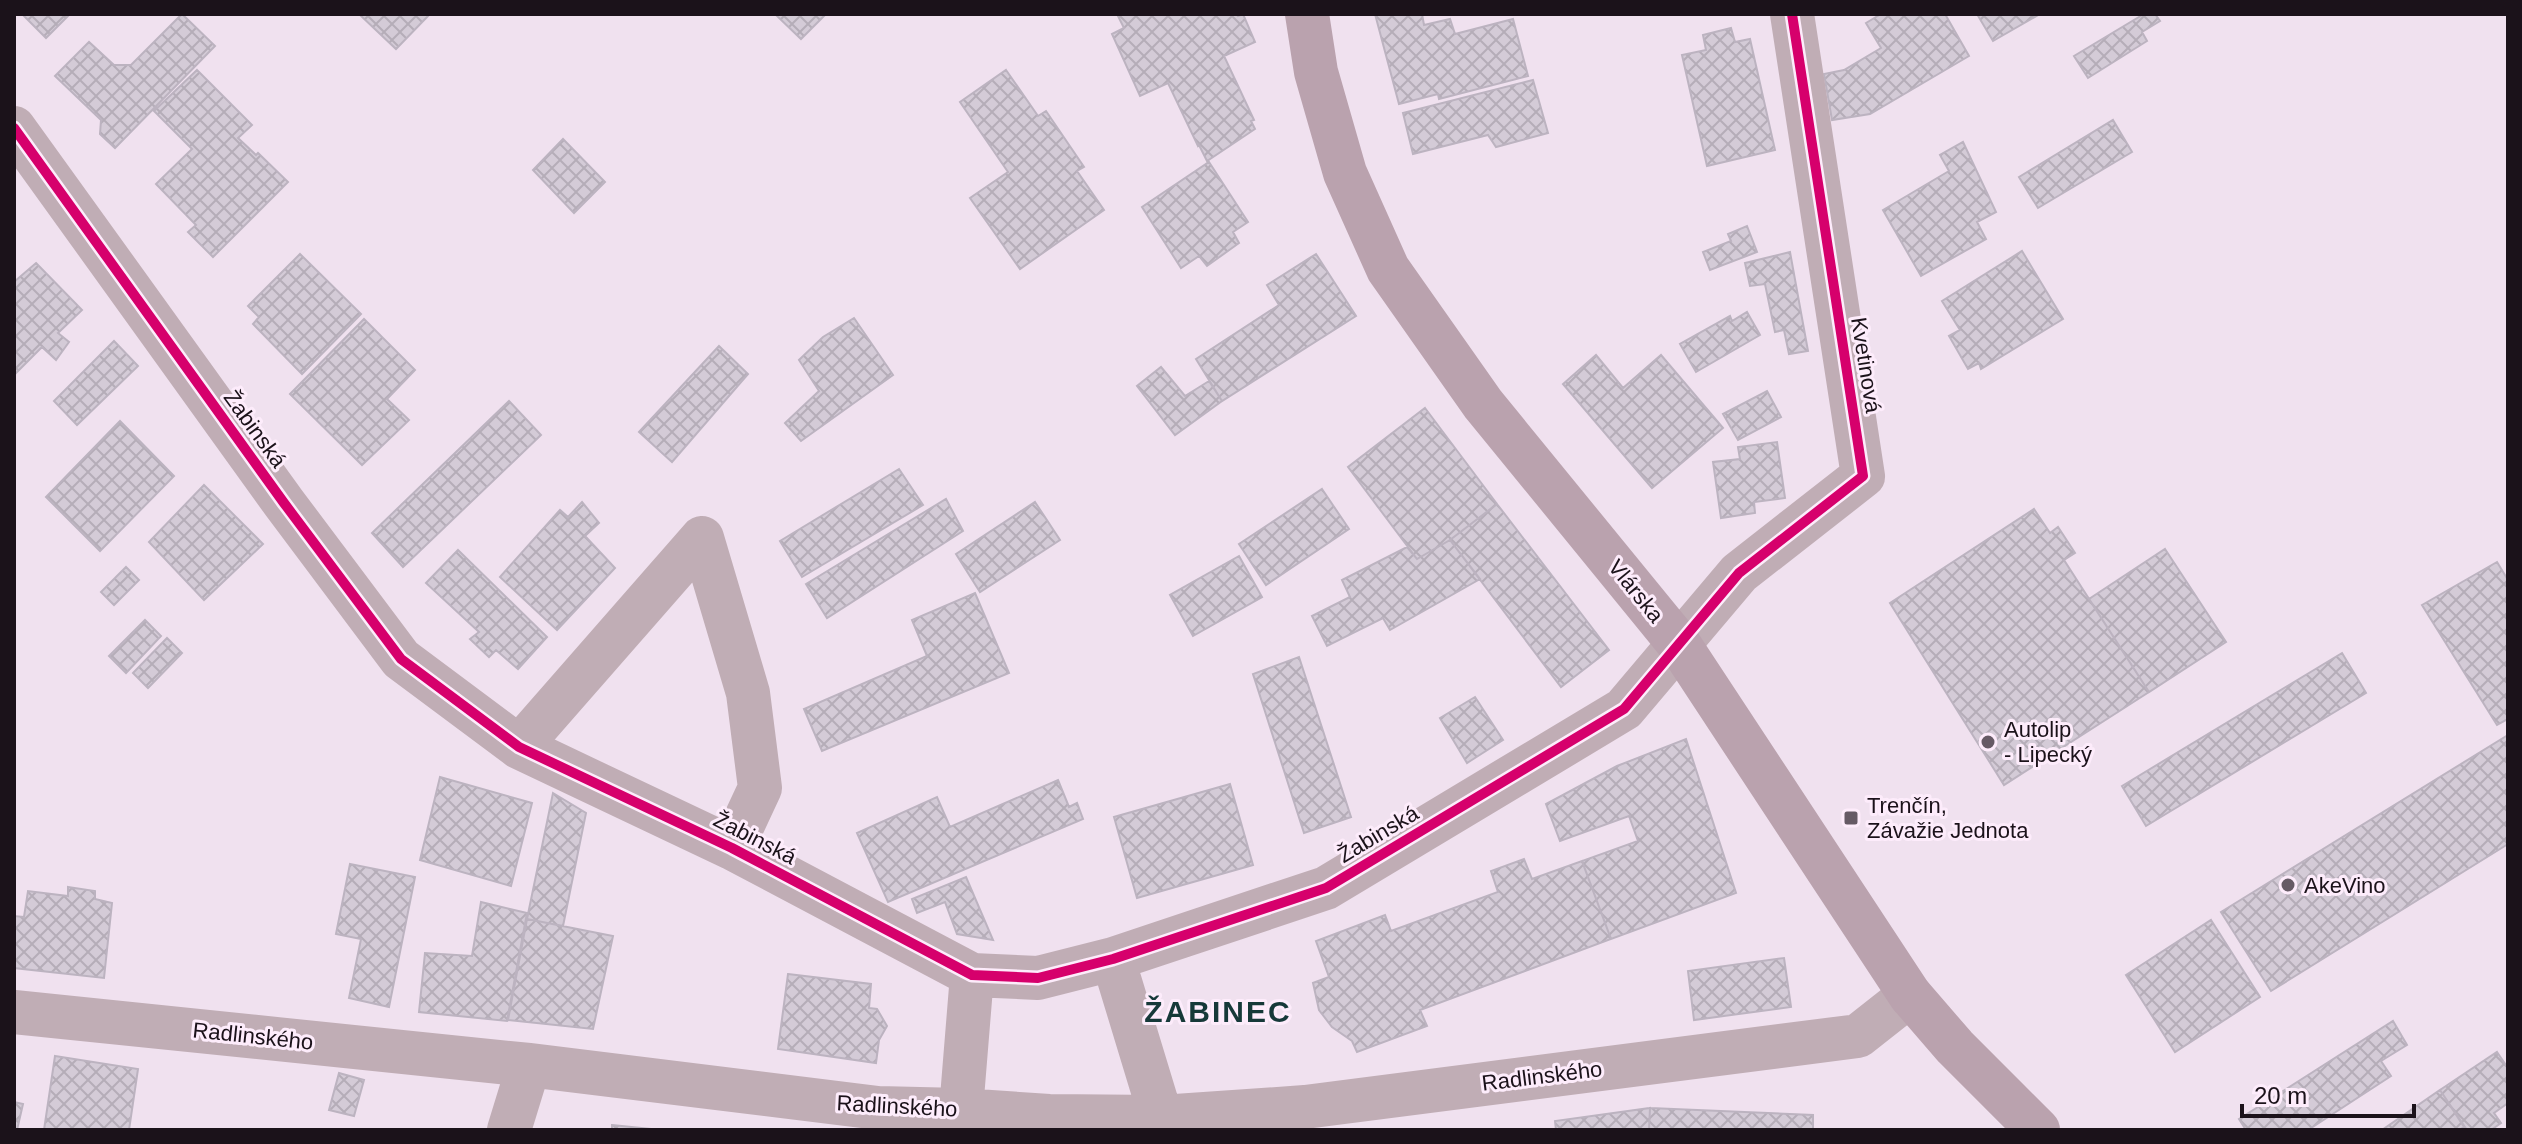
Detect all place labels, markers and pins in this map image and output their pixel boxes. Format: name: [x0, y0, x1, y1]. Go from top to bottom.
place label: Autolip - Lipecký: [2004, 717, 2092, 767]
marker: Autolip - Lipecký: [1979, 733, 1997, 751]
place label: Trenčín, Závažie Jednota: [1867, 793, 2029, 843]
marker: Trenčín, Závažie Jednota: [1842, 809, 1860, 827]
place label: AkeVino: [2304, 873, 2386, 898]
marker: AkeVino: [2279, 876, 2297, 894]

